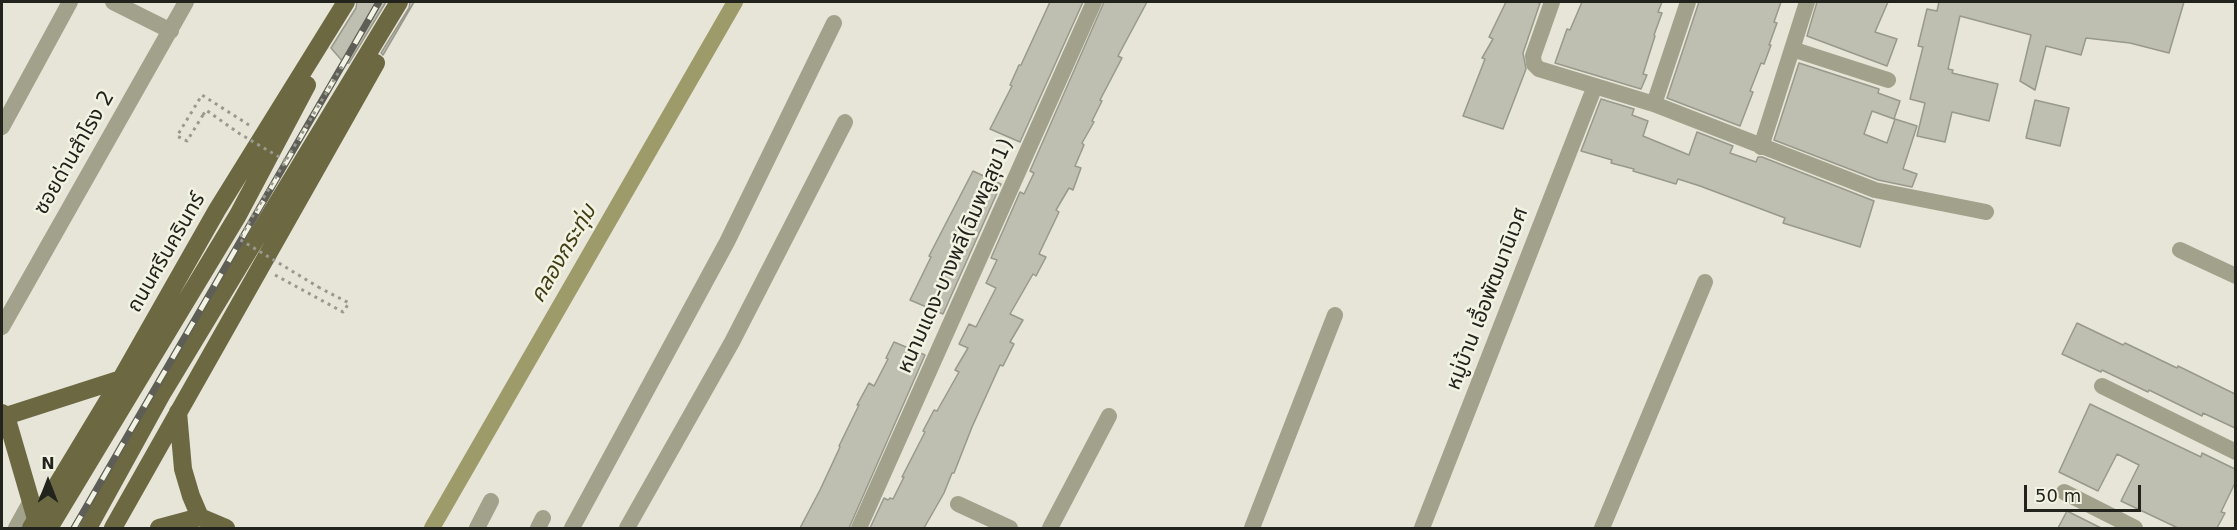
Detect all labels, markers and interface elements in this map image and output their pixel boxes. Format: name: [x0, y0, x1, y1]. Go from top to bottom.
street label: ซอยด่านสำโรง 2: [29, 87, 121, 219]
street label: หนามแดง-บางพลี(ฉิมพลูสุข1): [893, 135, 1019, 377]
street label: ถนนศรีนครินทร์: [123, 189, 211, 317]
water label: คลองกระทุ่ม: [525, 200, 603, 308]
street label: หมู่บ้าน เอื้อพัฒนานิเวศ: [1442, 204, 1534, 394]
north arrow: [18, 452, 78, 512]
text: N: [41, 454, 55, 473]
scale bar: [2027, 473, 2144, 511]
text: 50 m: [2035, 485, 2081, 506]

